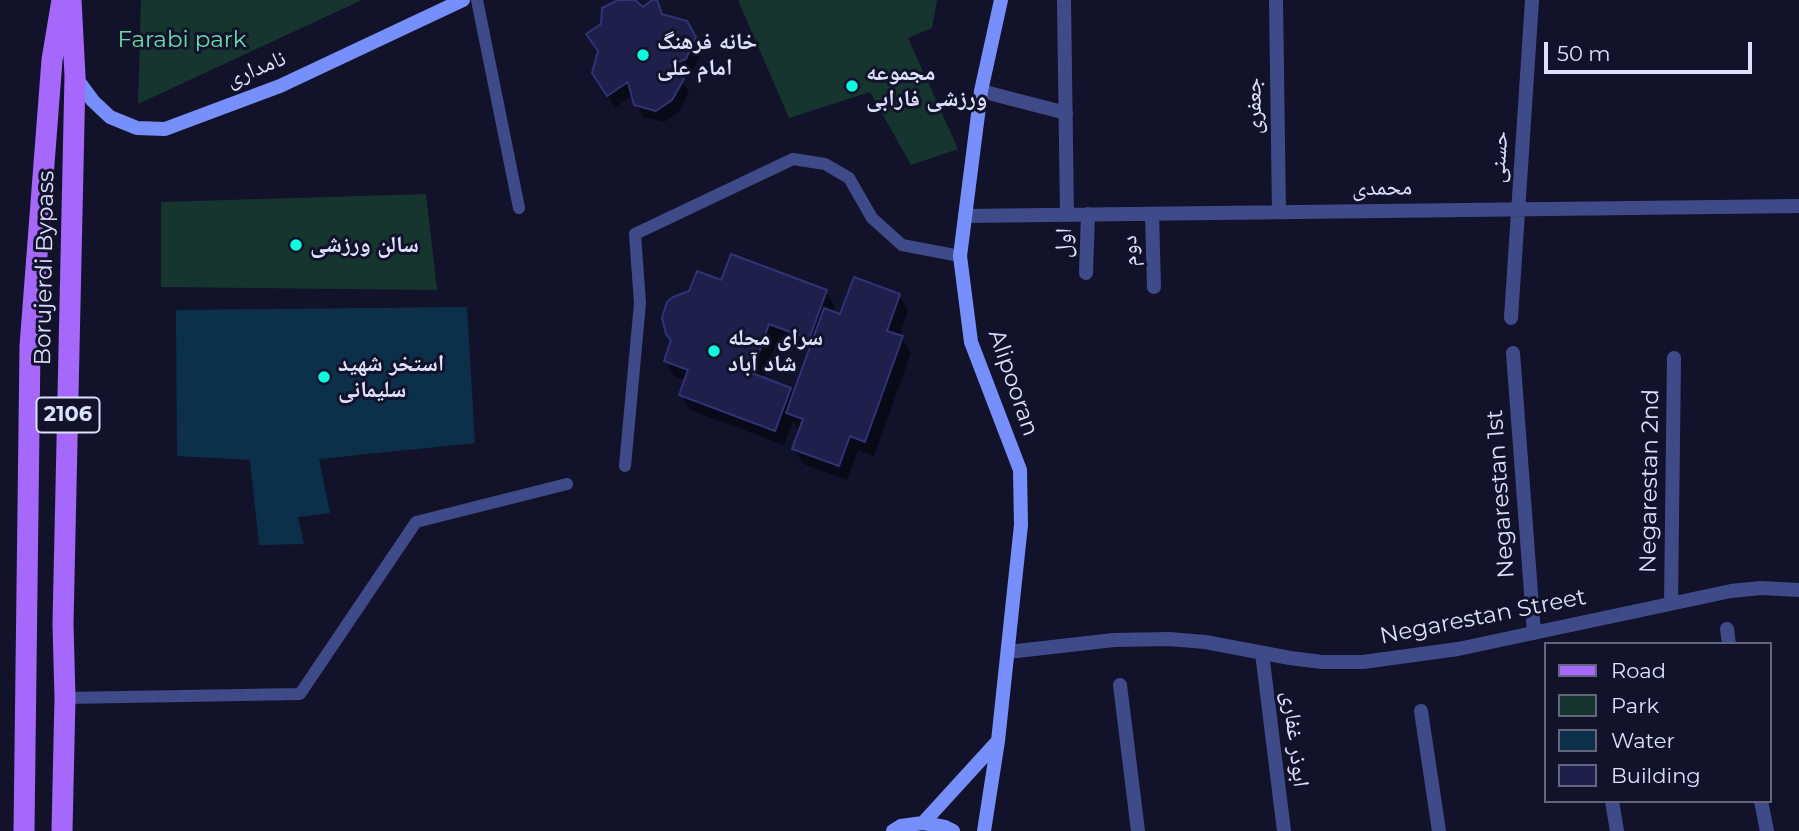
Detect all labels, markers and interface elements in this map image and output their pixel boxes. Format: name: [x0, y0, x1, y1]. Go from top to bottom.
park label: Farabi park: [117, 26, 247, 54]
place label: خانه فرهنگ امام علی: [657, 28, 757, 82]
scale bar: [1547, 28, 1755, 72]
text: 50 m: [1557, 41, 1611, 66]
street label: نامداری: [222, 45, 290, 93]
marker: خانه فرهنگ امام علی: [635, 47, 651, 63]
place label: مجموعه ورزشی فارابی: [866, 59, 987, 113]
street label: جعفری: [1240, 77, 1268, 135]
marker: مجموعه ورزشی فارابی: [844, 78, 860, 94]
street label: حسنی: [1483, 130, 1515, 184]
street label: Borujerdi Bypass: [30, 170, 60, 366]
street label: محمدی: [1352, 174, 1412, 202]
street label: اول: [1050, 228, 1078, 258]
place label: سالن ورزشی: [310, 231, 419, 259]
street label: دوم: [1116, 235, 1144, 267]
marker: سالن ورزشی: [288, 237, 304, 253]
place label: سرای محله شاد آباد: [728, 324, 823, 378]
street label: Alipooran: [982, 326, 1044, 440]
marker: سرای محله شاد آباد: [706, 343, 722, 359]
place label: استخر شهید سلیمانی: [338, 350, 444, 404]
marker: استخر شهید سلیمانی: [316, 369, 332, 385]
street label: Negarestan 2nd: [1635, 389, 1665, 573]
road number: 2106: [36, 398, 100, 432]
street label: Negarestan 1st: [1481, 409, 1521, 579]
street label: Negarestan Street: [1378, 583, 1588, 651]
legend: [1544, 642, 1771, 803]
text: Road: [1611, 658, 1666, 683]
street label: ابوذر غفاری: [1275, 689, 1315, 789]
text: Park: [1611, 693, 1659, 718]
text: Water: [1611, 728, 1675, 753]
text: Building: [1611, 763, 1701, 788]

